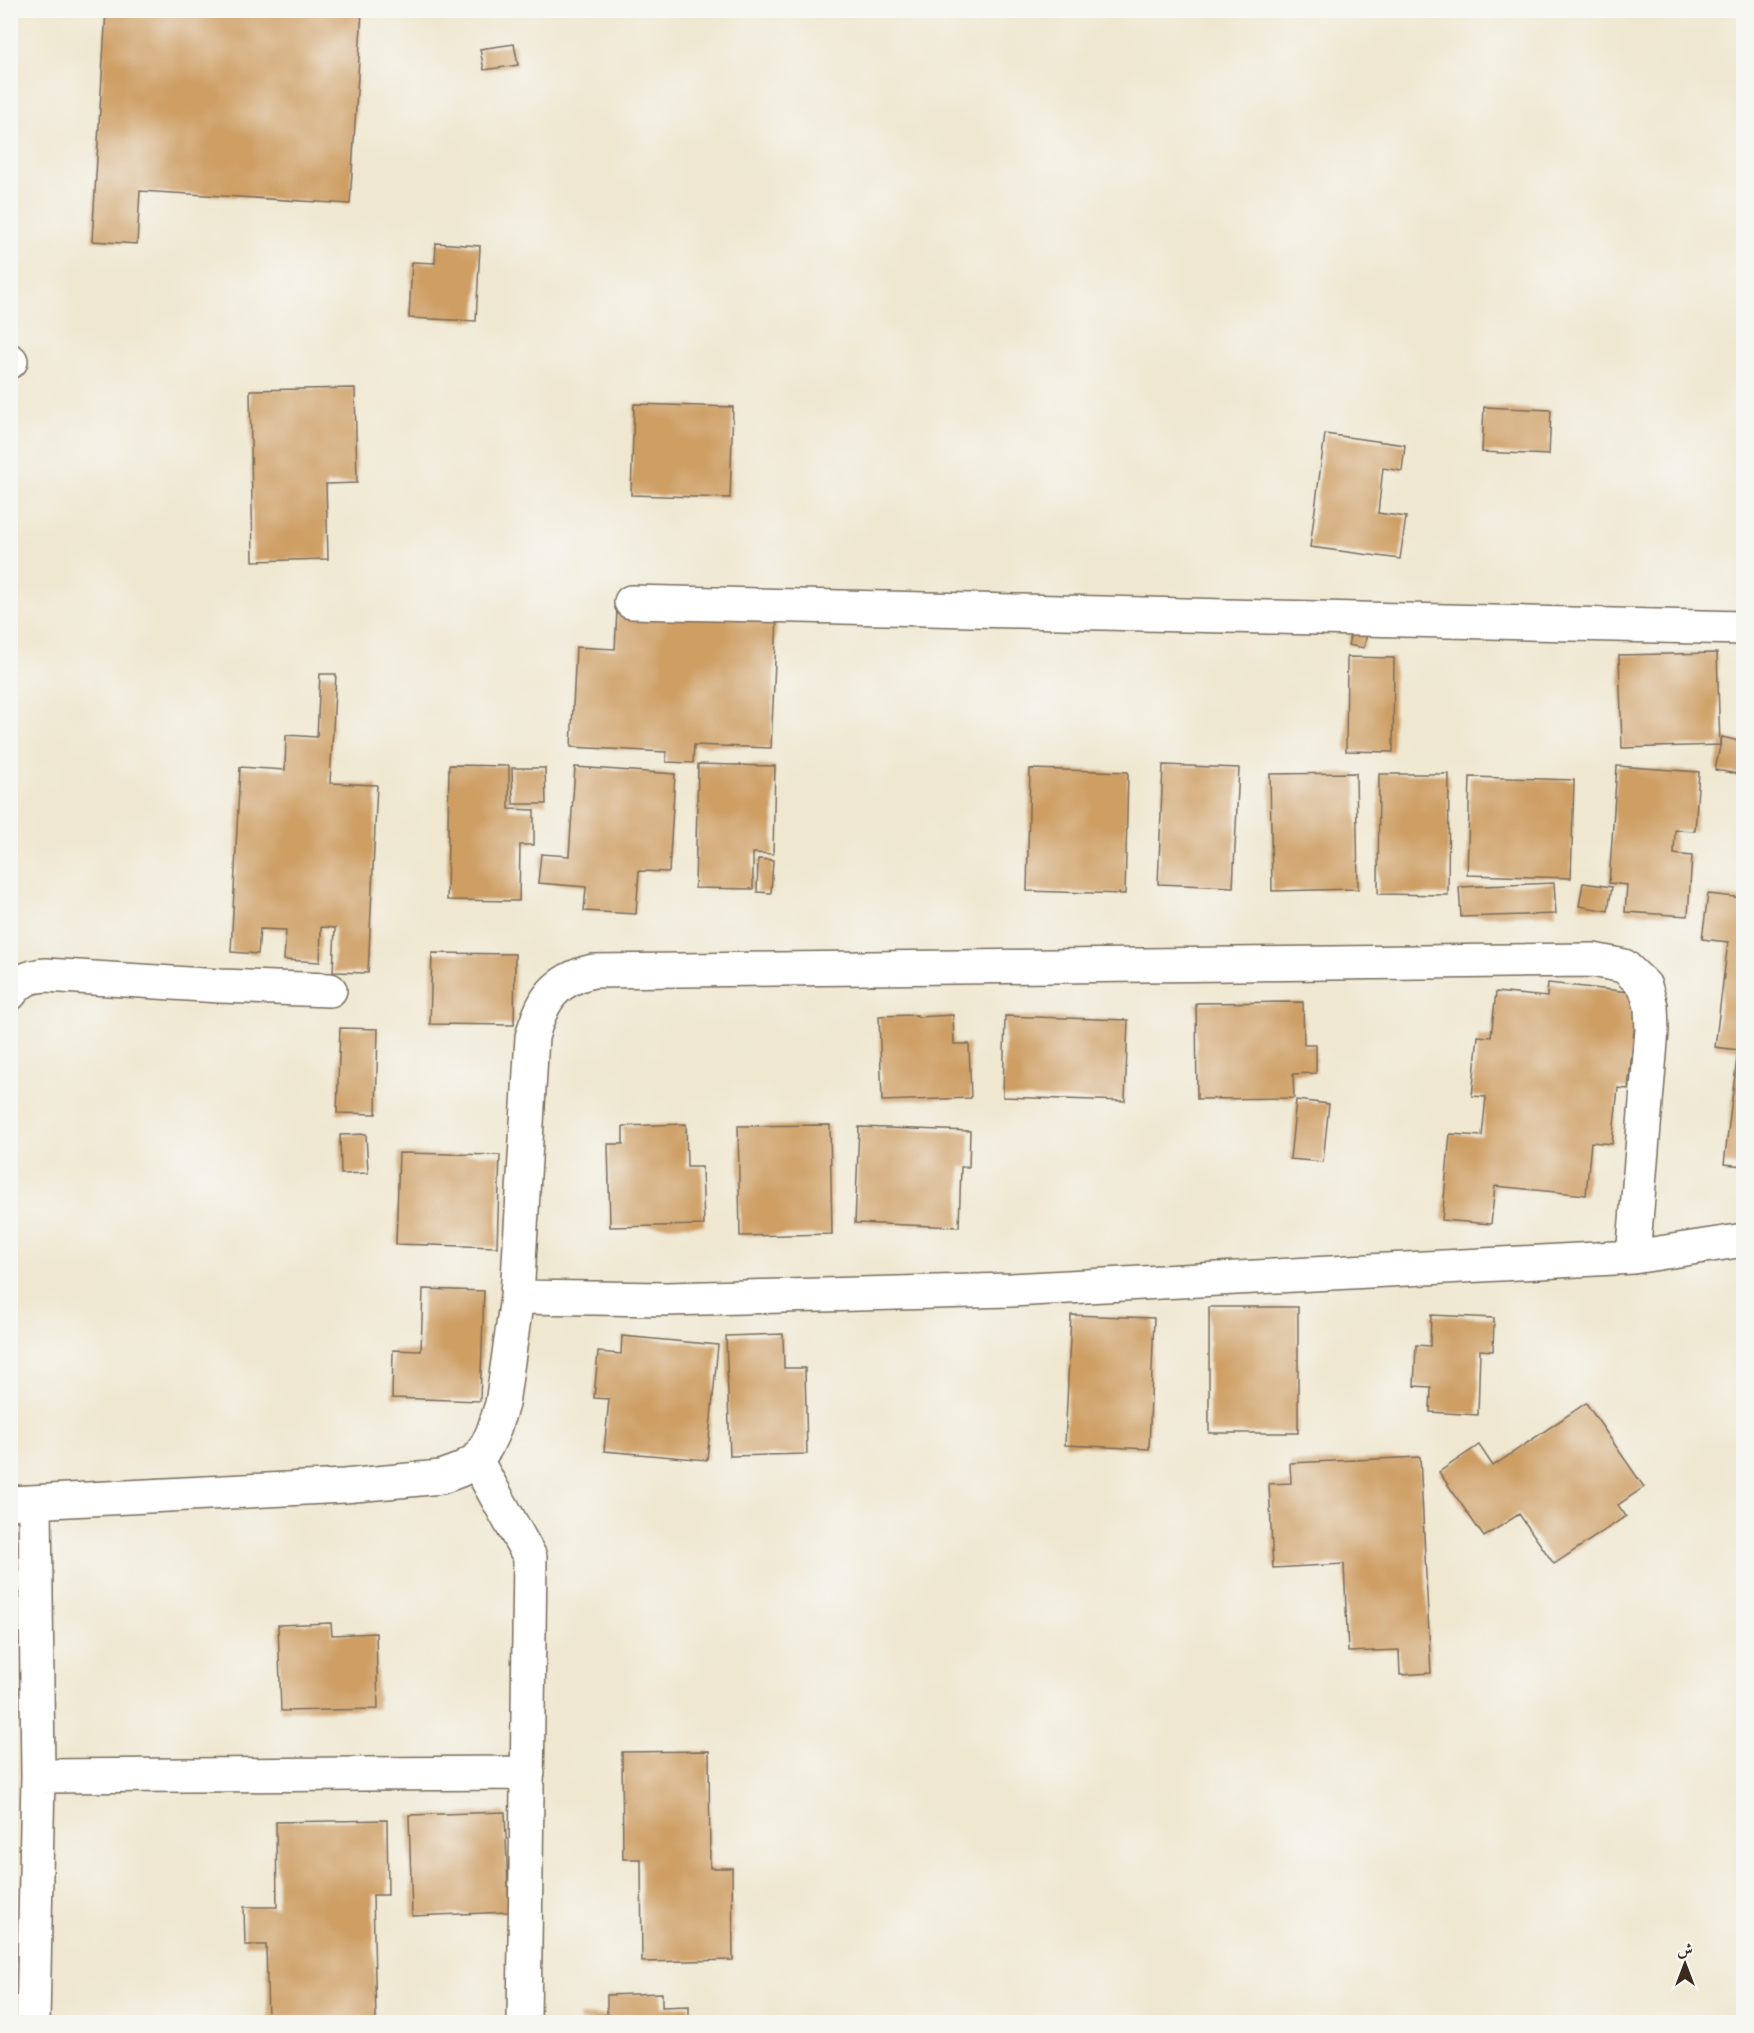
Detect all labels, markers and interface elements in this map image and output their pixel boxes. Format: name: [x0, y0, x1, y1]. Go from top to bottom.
north arrow: [1655, 1934, 1715, 1994]
text: ش: [1677, 1937, 1693, 1961]

